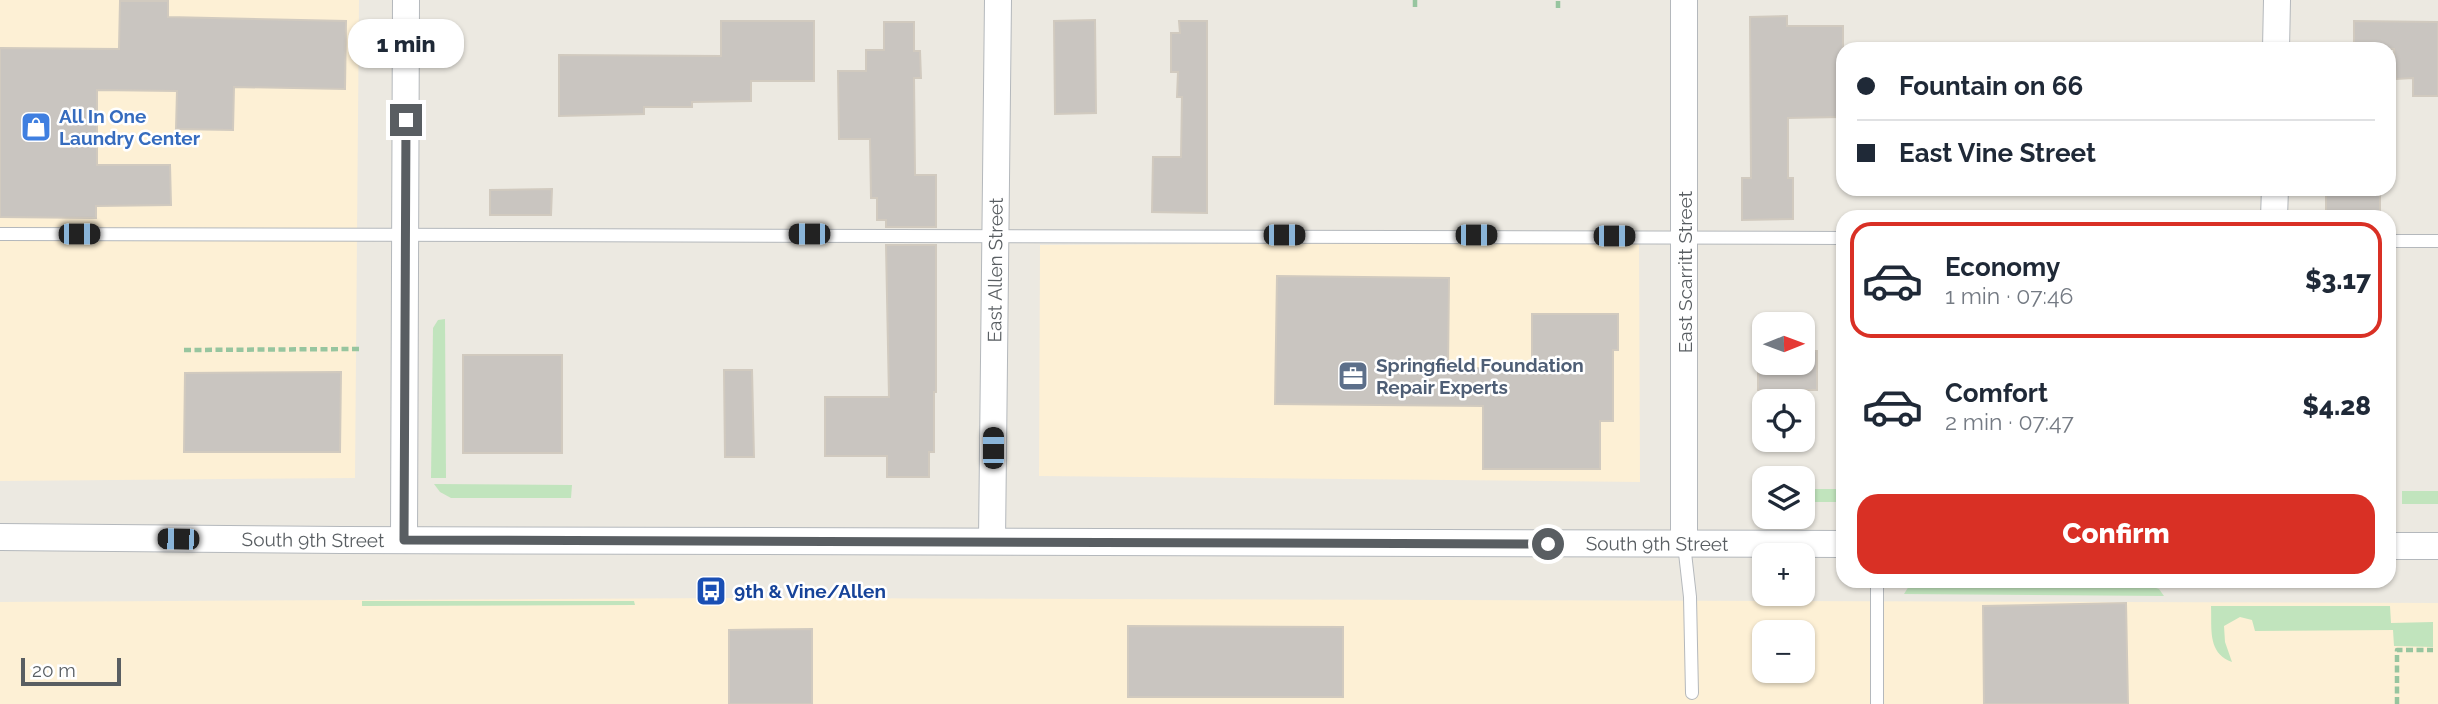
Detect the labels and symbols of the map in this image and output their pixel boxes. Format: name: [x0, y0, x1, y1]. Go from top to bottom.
callout: 1 min: [348, 18, 464, 68]
route end: [390, 104, 422, 136]
place label: All In One Laundry Center: [59, 105, 201, 149]
shop icon: All In One Laundry Center: [19, 110, 53, 144]
street label: East Scarritt Street: [1674, 190, 1696, 353]
street label: East Allen Street: [983, 197, 1007, 343]
car: [59, 224, 101, 245]
car: [789, 224, 831, 245]
car: [1264, 225, 1306, 246]
car: [1456, 225, 1498, 246]
car: [1594, 226, 1636, 247]
north arrow: [1752, 312, 1815, 374]
place label: Springfield Foundation Repair Experts: [1376, 354, 1584, 398]
office icon: Springfield Foundation Repair Experts: [1336, 359, 1370, 393]
car: [983, 427, 1004, 469]
car: [157, 528, 200, 550]
street label: South 9th Street: [242, 528, 385, 551]
route start: [1532, 528, 1564, 560]
street label: South 9th Street: [1586, 532, 1729, 555]
bus stop icon: 9th & Vine/Allen: [694, 574, 728, 608]
place label: 9th & Vine/Allen: [734, 580, 886, 602]
scale bar: [21, 655, 121, 687]

